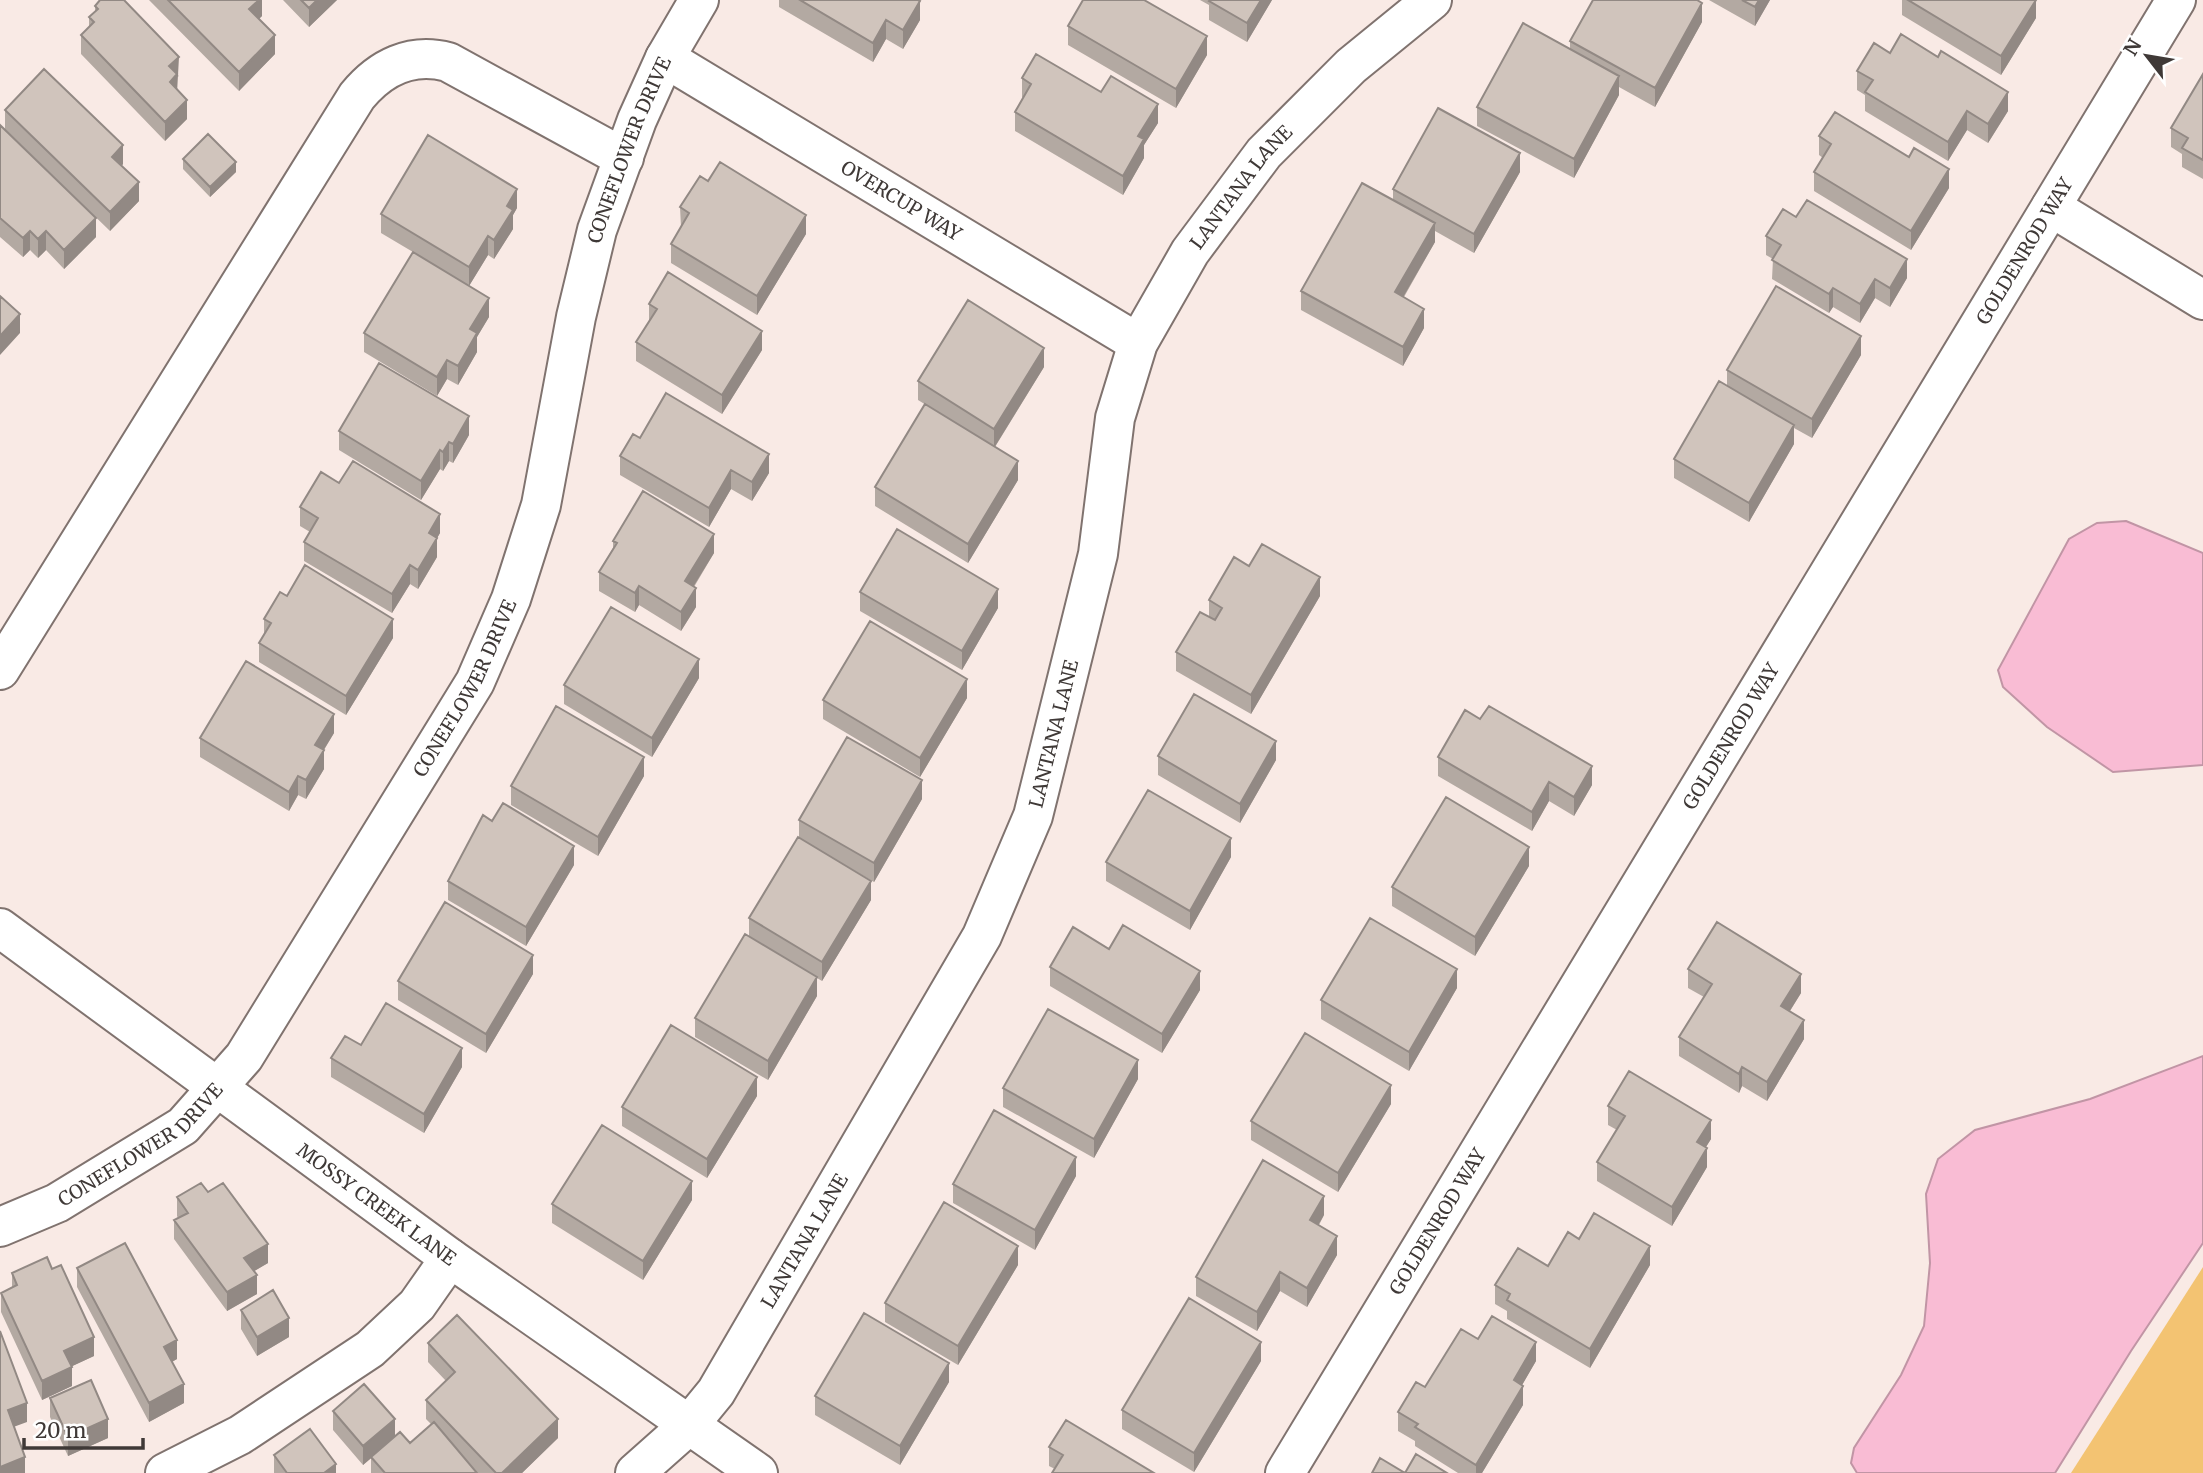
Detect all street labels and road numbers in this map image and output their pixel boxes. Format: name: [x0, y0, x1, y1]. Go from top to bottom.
street label: CONEFLOWER DRIVE: [582, 53, 676, 245]
street label: LANTANA LANE: [1184, 120, 1297, 254]
street label: OVERCUP WAY: [837, 155, 967, 246]
street label: GOLDENROD WAY: [1971, 173, 2078, 329]
street label: CONEFLOWER DRIVE: [408, 596, 521, 781]
street label: LANTANA LANE: [1024, 657, 1083, 810]
street label: GOLDENROD WAY: [1677, 658, 1784, 814]
street label: CONEFLOWER DRIVE: [53, 1078, 227, 1212]
street label: MOSSY CREEK LANE: [292, 1138, 461, 1270]
street label: GOLDENROD WAY: [1384, 1143, 1491, 1299]
street label: LANTANA LANE: [756, 1169, 853, 1312]

